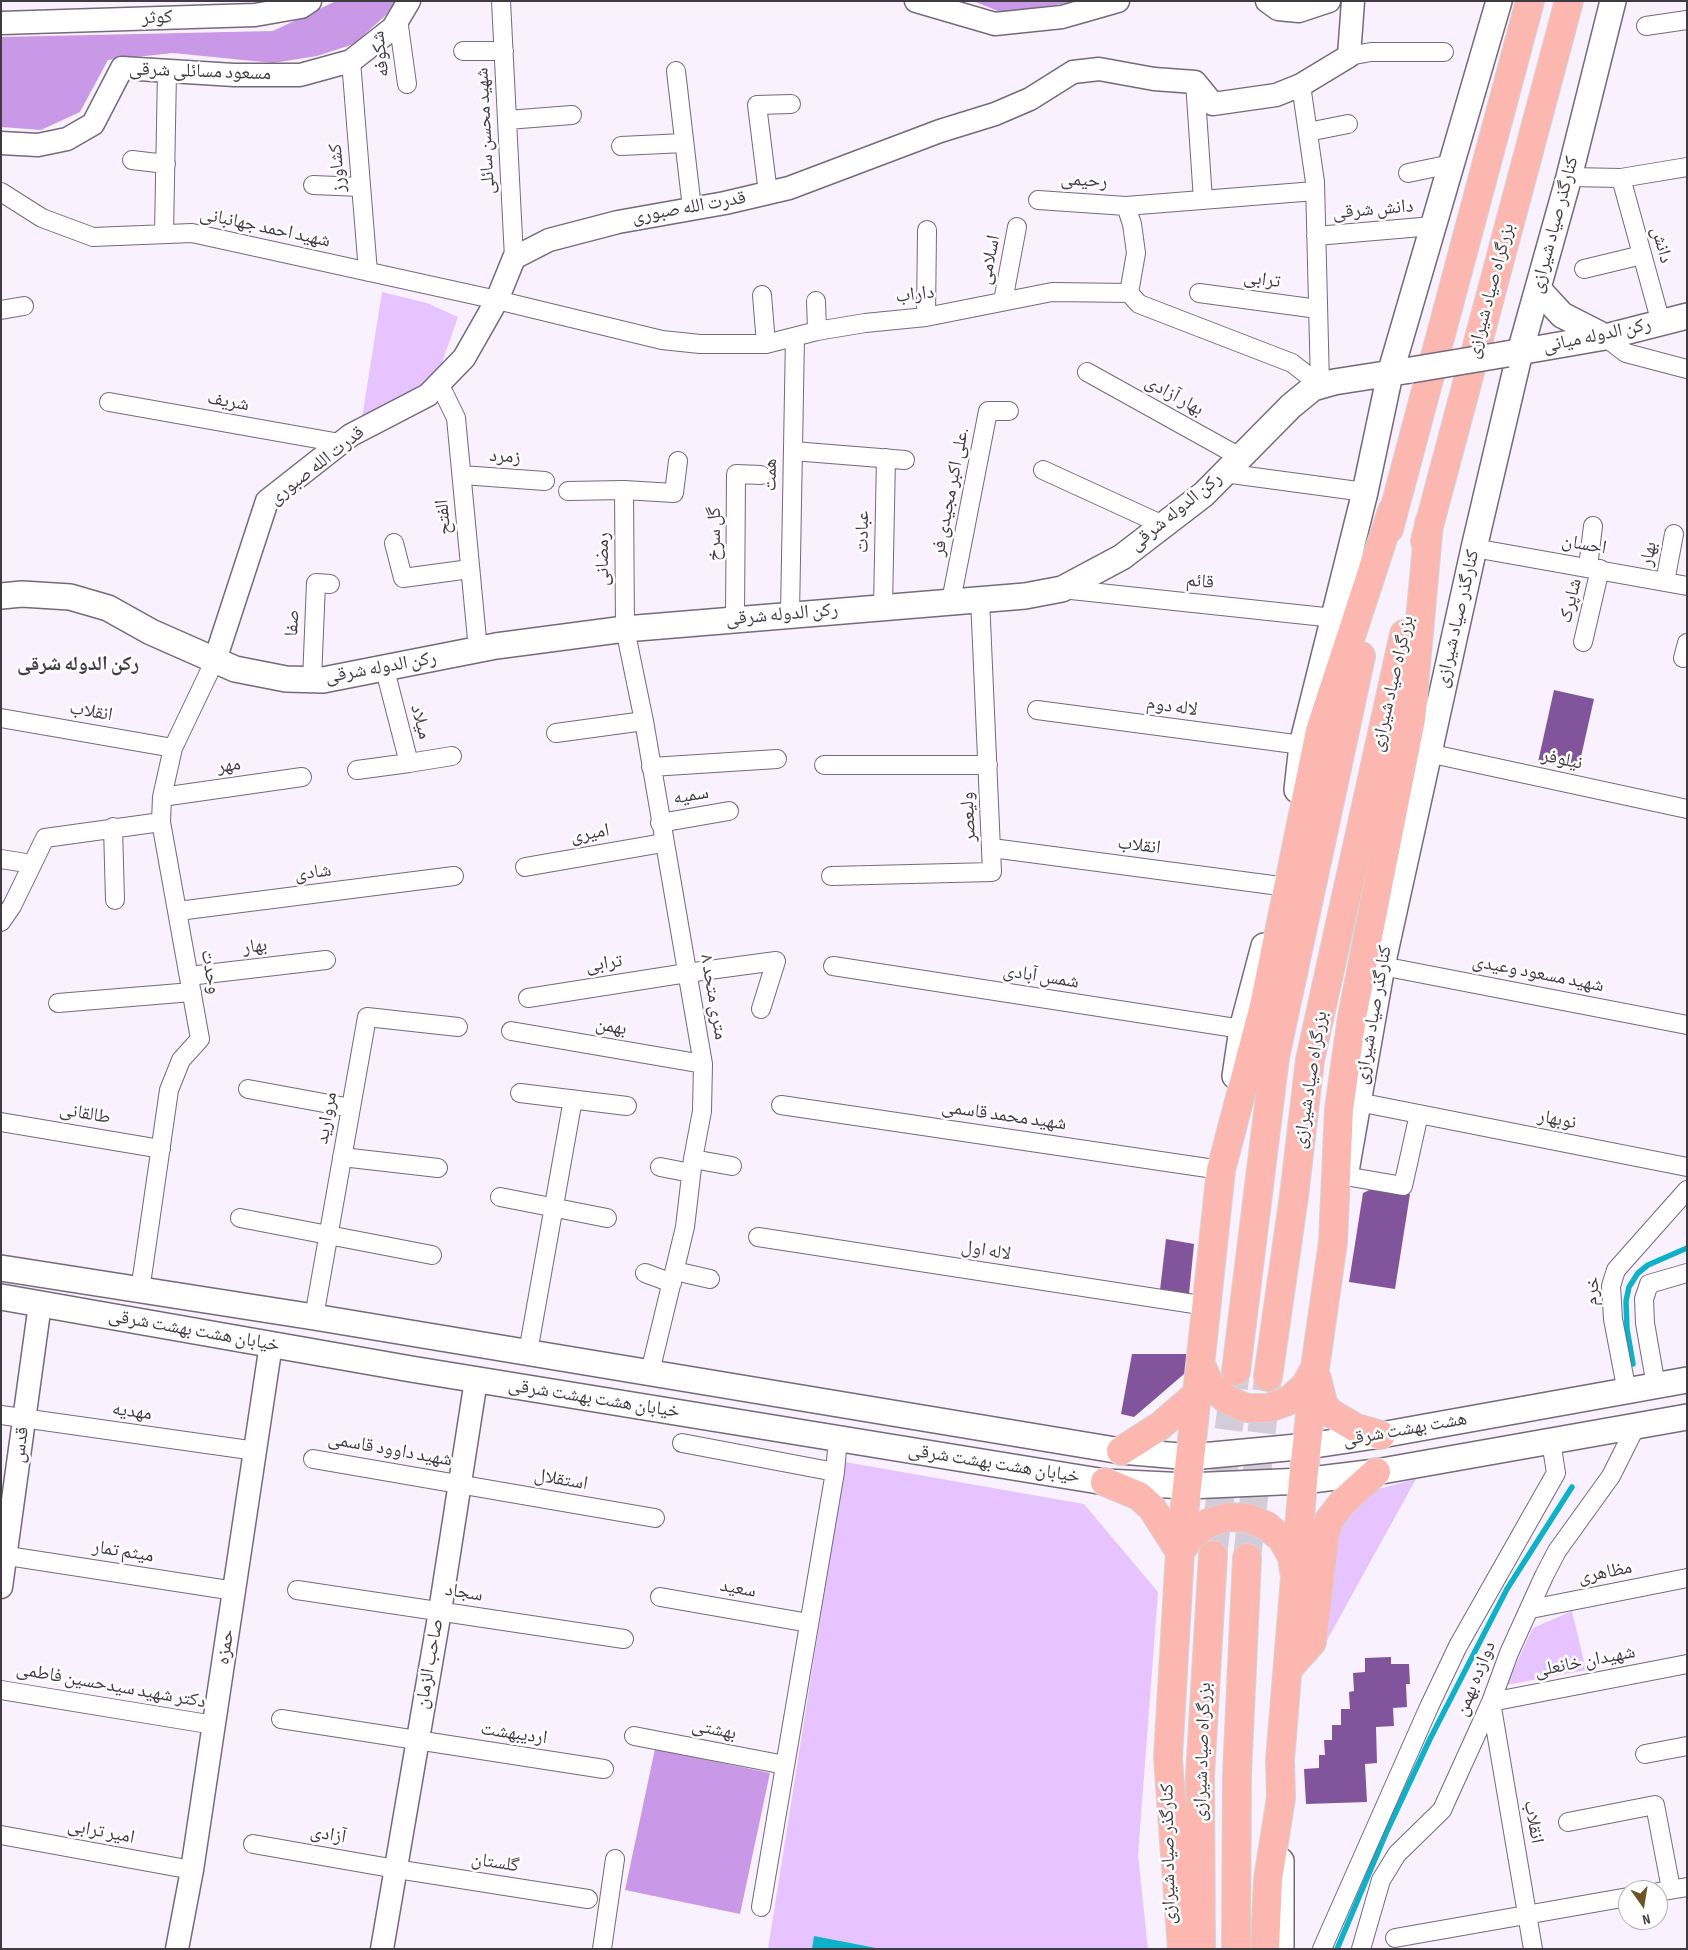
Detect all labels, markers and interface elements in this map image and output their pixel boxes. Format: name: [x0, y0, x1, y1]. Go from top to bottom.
street label: کوثر: [141, 6, 173, 30]
street label: شکوفه: [367, 29, 395, 79]
street label: مسعود مسائلی شرقی: [129, 58, 271, 86]
street label: شهید محسن سائلی: [471, 67, 501, 195]
street label: کشاورز: [325, 143, 351, 193]
street label: کنارگذر صیاد شیرازی: [1526, 154, 1584, 296]
street label: رحیمی: [1060, 168, 1108, 194]
street label: قدرت الله صبوری: [630, 187, 748, 229]
street label: دانش شرقی: [1332, 195, 1414, 225]
street label: شهید احمد جهانبانی: [198, 203, 332, 253]
street label: بزرگراه صیاد شیرازی: [1462, 221, 1520, 361]
street label: دانش: [1645, 224, 1677, 266]
street label: اسلامی: [974, 233, 1006, 287]
street label: ترابی: [1242, 266, 1282, 294]
street label: داراب: [894, 281, 936, 309]
street label: رکن الدوله میانی: [1541, 313, 1653, 359]
street label: بهار آزادی: [1141, 371, 1207, 421]
street label: شریف: [205, 387, 251, 417]
street label: قدرت الله صبوری: [265, 422, 369, 510]
street label: علی اکبر مجیدی فر.: [927, 426, 975, 558]
street label: زمرد: [488, 445, 522, 469]
street label: همت: [759, 458, 783, 492]
street label: رکن الدوله شرقی: [1125, 468, 1227, 556]
street label: الفتح: [431, 498, 457, 536]
street label: گل سرخ: [704, 507, 726, 561]
street label: عبادت: [851, 511, 875, 553]
street label: احسان: [1560, 530, 1608, 560]
street label: رمضانی: [592, 532, 614, 586]
street label: بهار: [1635, 540, 1663, 568]
street label: کنارگذر صیاد شیرازی: [1431, 548, 1485, 690]
street label: قائم: [1185, 569, 1215, 595]
street label: شاپرک: [1554, 576, 1588, 626]
street label: رکن الدوله شرقی: [725, 599, 839, 631]
street label: صفا: [281, 609, 305, 637]
street label: بزرگراه صیاد شیرازی: [1366, 614, 1420, 754]
street label: رکن الدوله شرقی: [324, 647, 438, 689]
district label: رکن الدوله شرقی: [17, 653, 139, 677]
street label: لاله دوم: [1145, 692, 1199, 722]
street label: انقلاب: [68, 697, 114, 727]
street label: میلاد: [404, 702, 436, 742]
street label: نیلوفر: [1539, 745, 1585, 775]
street label: مهر: [216, 753, 242, 779]
street label: سمیه: [671, 782, 711, 810]
street label: ولیعصر: [956, 791, 982, 843]
street label: امیری: [569, 819, 611, 849]
street label: انقلاب: [1116, 832, 1162, 860]
street label: شادی: [293, 859, 333, 887]
street label: بهار: [241, 934, 269, 960]
street label: کنارگذر صیاد شیرازی: [1351, 944, 1397, 1086]
street label: وحدت: [195, 948, 225, 996]
street label: ترابی: [584, 950, 624, 978]
street label: شهید مسعود وعیدی: [1470, 950, 1606, 998]
street label: ۸ متری متحد: [694, 952, 732, 1042]
street label: شمس آبادی: [1001, 960, 1081, 994]
street label: بزرگراه صیاد شیرازی: [1289, 1009, 1333, 1151]
street label: بهمن: [594, 1013, 628, 1041]
street label: مروارید: [311, 1090, 343, 1146]
street label: شهید محمد قاسمی: [940, 1096, 1068, 1136]
street label: طالقانی: [58, 1098, 112, 1130]
street label: نوبهار: [1536, 1105, 1578, 1135]
street label: لاله اول: [959, 1236, 1013, 1266]
street label: خرم: [1581, 1276, 1605, 1306]
street label: خیابان هشت بهشت شرقی: [107, 1305, 281, 1357]
street label: خیابان هشت بهشت شرقی: [507, 1374, 681, 1424]
street label: مهدیه: [111, 1398, 153, 1426]
street label: هشت بهشت شرقی: [1341, 1408, 1469, 1452]
street label: قدس: [7, 1425, 35, 1465]
street label: شهید داوود قاسمی: [326, 1428, 454, 1472]
street label: خیابان هشت بهشت شرقی: [907, 1439, 1081, 1489]
street label: استقلال: [532, 1464, 590, 1496]
street label: میثم تمار: [91, 1536, 155, 1568]
street label: مظاهری: [1576, 1557, 1634, 1589]
street label: سعید: [718, 1575, 758, 1603]
street label: سجاد: [444, 1579, 484, 1607]
street label: صاحب الزمان: [411, 1617, 449, 1711]
street label: حمزه: [212, 1628, 240, 1666]
street label: دوازده بهمن: [1451, 1638, 1501, 1720]
street label: شهیدان خانعلی: [1533, 1641, 1637, 1683]
street label: دکتر شهید سیدحسین فاطمی: [14, 1658, 208, 1714]
street label: بزرگراه صیاد شیرازی: [1189, 1682, 1217, 1822]
street label: بهشتی: [690, 1715, 738, 1745]
street label: اردیبهشت: [479, 1718, 549, 1750]
street label: کنارگذر صیاد شیرازی: [1156, 1783, 1182, 1925]
street label: انقلاب: [1518, 1799, 1548, 1845]
street label: امیر ترابی: [66, 1814, 136, 1850]
street label: آزادی: [308, 1821, 348, 1849]
street label: گلستان: [470, 1848, 520, 1878]
north arrow: [1618, 1880, 1668, 1930]
text: N: [1641, 1910, 1652, 1928]

